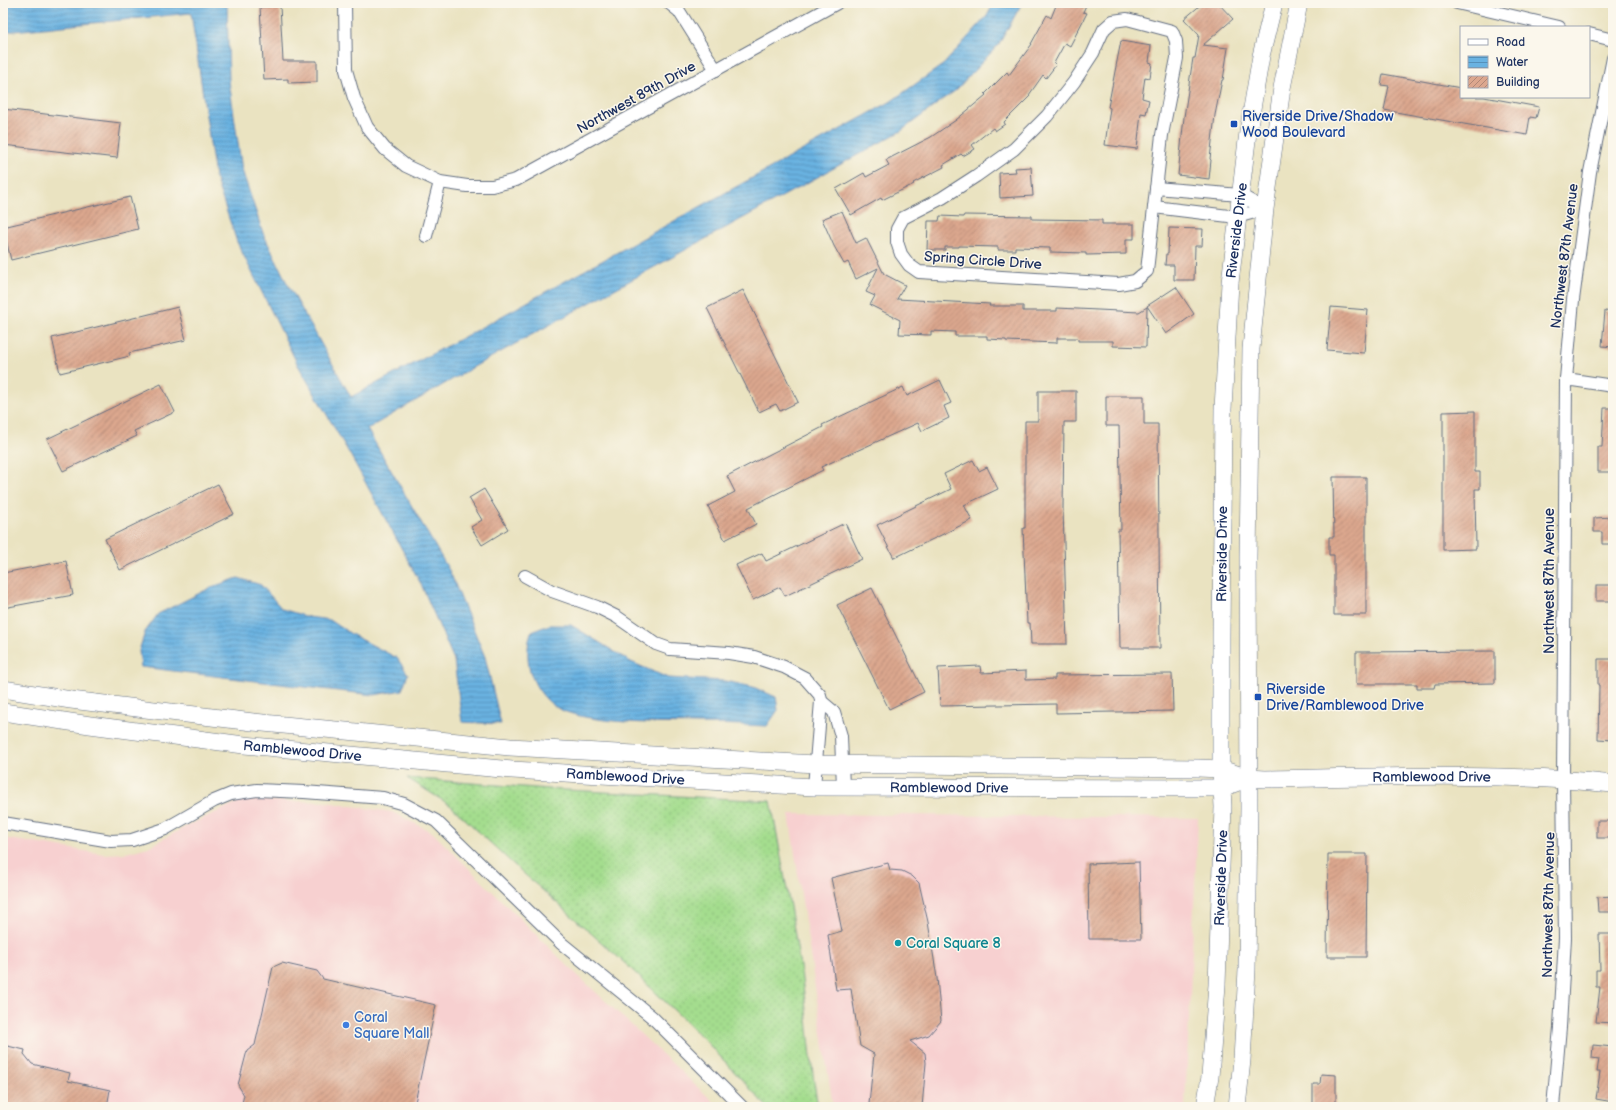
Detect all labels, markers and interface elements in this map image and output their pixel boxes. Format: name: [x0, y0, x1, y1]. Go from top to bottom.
legend: [1460, 26, 1590, 98]
text: Road: [1496, 35, 1525, 50]
text: Water: [1496, 55, 1528, 70]
street label: Northwest 89th Drive: [574, 58, 699, 137]
text: Building: [1496, 75, 1540, 90]
place label: Riverside Drive/Shadow Wood Boulevard: [1242, 108, 1394, 141]
marker: Riverside Drive/Shadow Wood Boulevard: [1229, 119, 1239, 129]
street label: Riverside Drive: [1223, 182, 1251, 279]
street label: Northwest 87th Avenue: [1547, 183, 1582, 330]
street label: Spring Circle Drive: [923, 248, 1042, 273]
street label: Riverside Drive: [1213, 506, 1231, 602]
street label: Northwest 87th Avenue: [1541, 508, 1558, 654]
place label: Riverside Drive/Ramblewood Drive: [1266, 681, 1424, 714]
marker: Riverside Drive/Ramblewood Drive: [1253, 692, 1263, 702]
street label: Ramblewood Drive: [242, 737, 362, 765]
street label: Ramblewood Drive: [566, 765, 685, 789]
street label: Ramblewood Drive: [1372, 768, 1491, 786]
street label: Ramblewood Drive: [890, 779, 1009, 796]
street label: Riverside Drive: [1211, 829, 1231, 926]
street label: Northwest 87th Avenue: [1539, 832, 1558, 978]
place label: Coral Square 8: [906, 935, 1001, 952]
marker: Coral Square 8: [893, 938, 903, 948]
place label: Coral Square Mall: [354, 1009, 429, 1042]
marker: Coral Square Mall: [341, 1020, 351, 1030]

